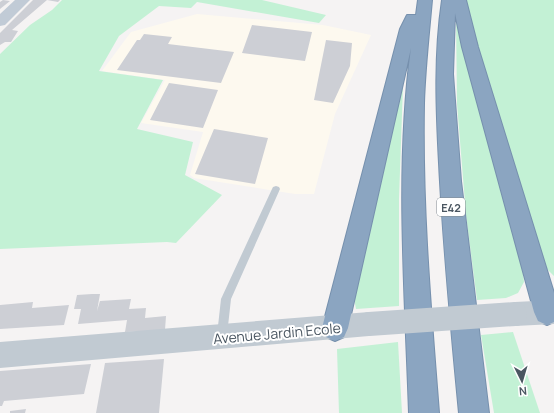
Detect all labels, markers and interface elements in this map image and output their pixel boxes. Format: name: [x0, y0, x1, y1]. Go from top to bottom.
road number: E42: [437, 198, 465, 216]
street label: Avenue Jardin Ecole: [212, 318, 342, 348]
north arrow: [502, 361, 542, 401]
text: N: [518, 384, 528, 399]

